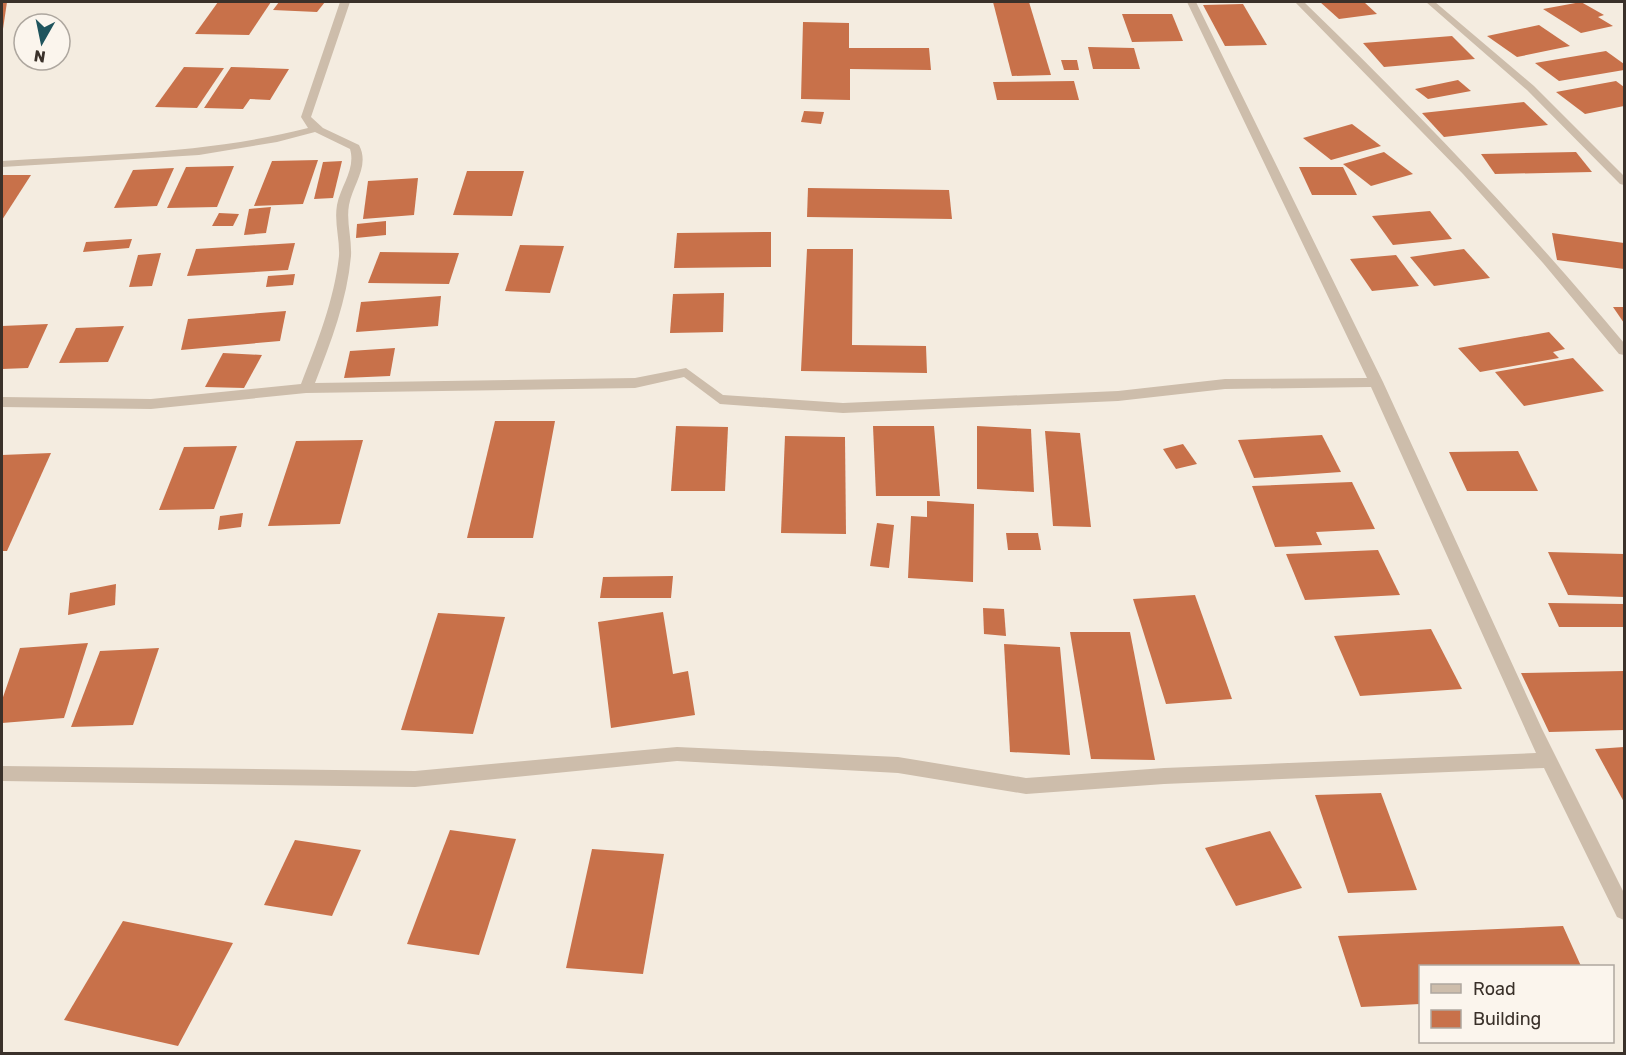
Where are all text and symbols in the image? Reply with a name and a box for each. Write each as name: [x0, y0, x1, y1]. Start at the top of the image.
north arrow: [12, 12, 72, 72]
text: N: [33, 46, 47, 67]
legend: [1419, 965, 1614, 1043]
text: Road: [1473, 978, 1516, 1000]
text: Building: [1473, 1008, 1541, 1030]

